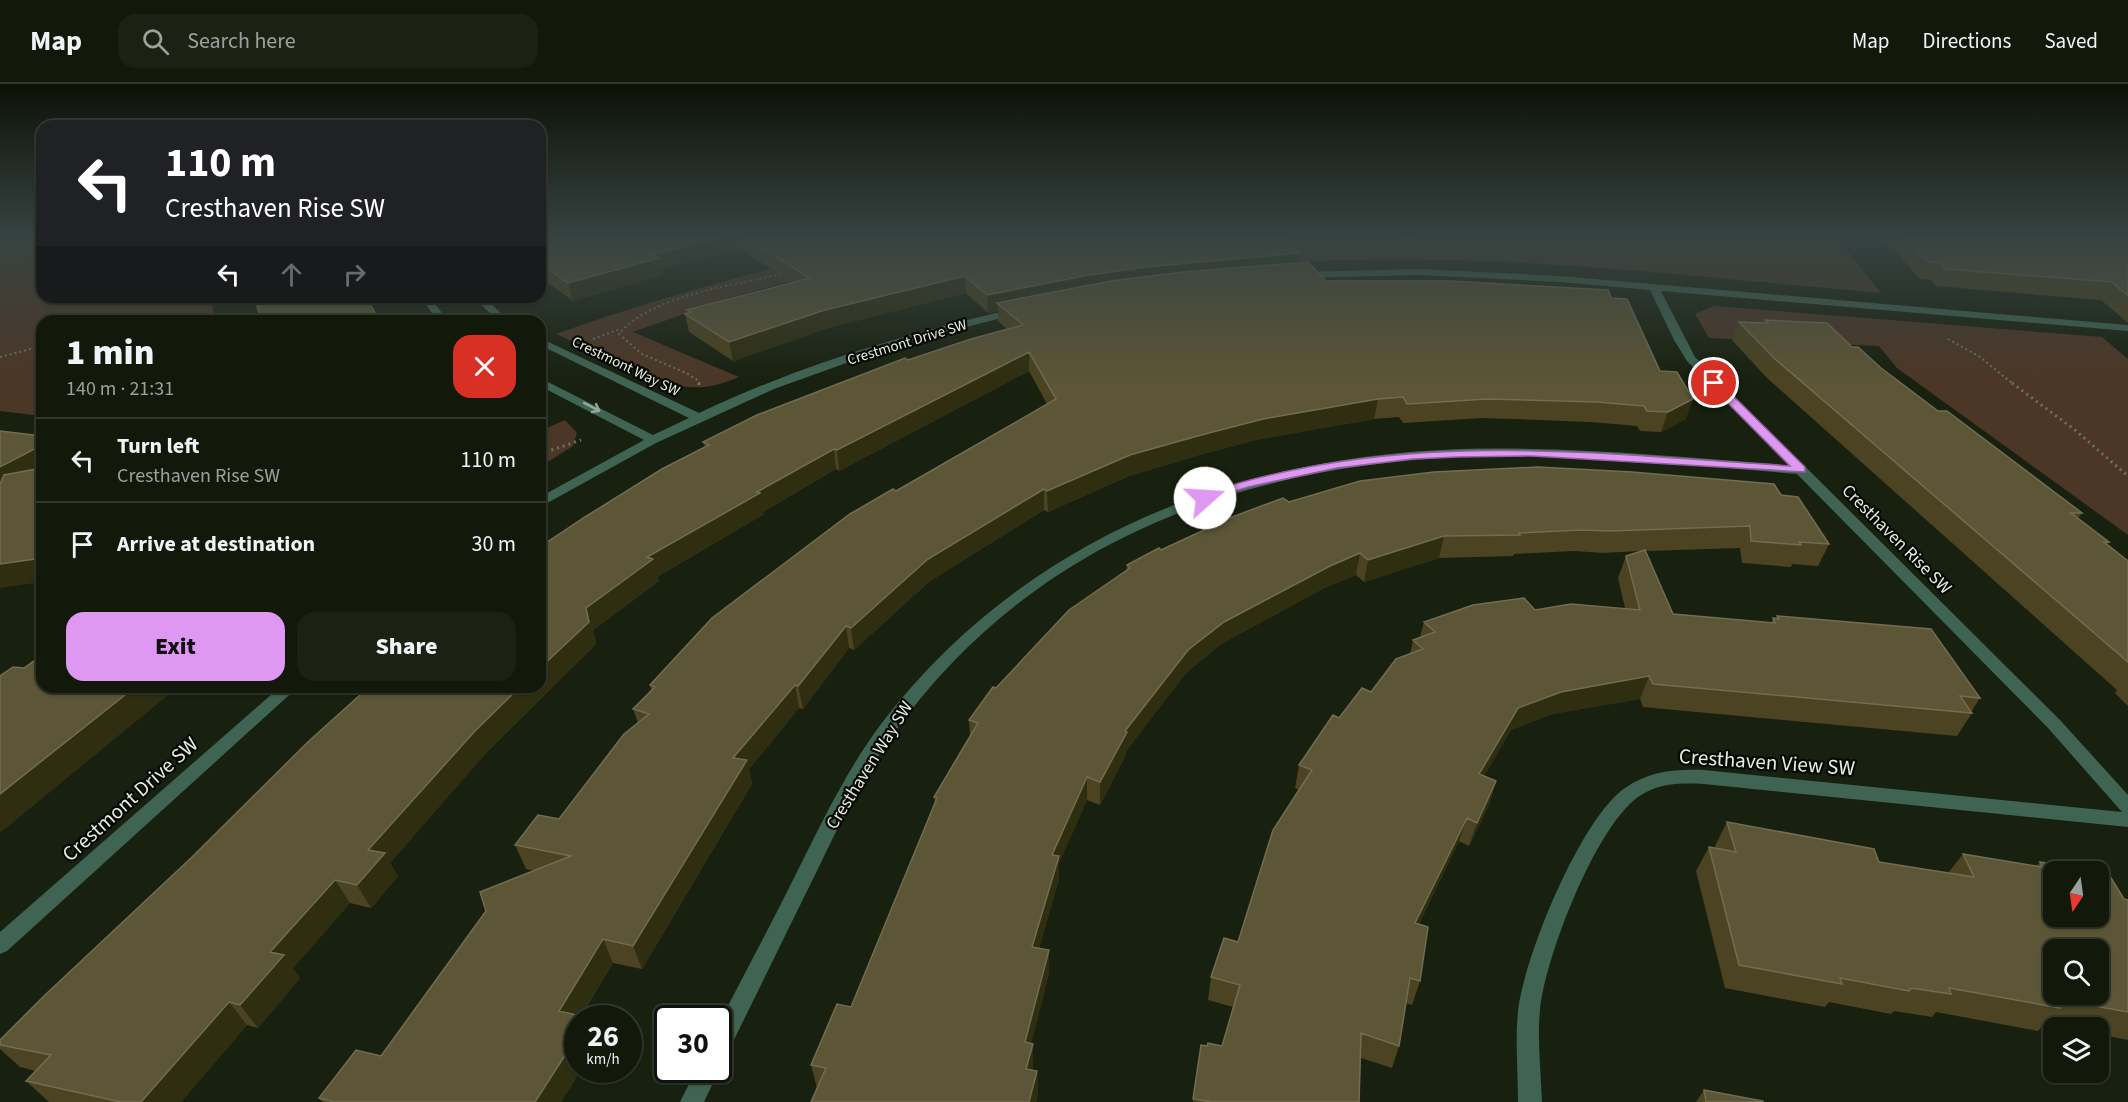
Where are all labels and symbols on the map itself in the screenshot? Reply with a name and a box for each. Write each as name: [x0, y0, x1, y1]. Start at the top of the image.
street label: Crestmont Drive SW: [845, 314, 970, 371]
street label: Crestmont Way SW: [568, 331, 684, 402]
pin: [1688, 357, 1739, 408]
one-way arrow: [583, 402, 601, 414]
position arrow: [1173, 466, 1237, 530]
street label: Cresthaven Rise SW: [1836, 479, 1957, 600]
street label: Cresthaven Way SW: [820, 696, 919, 834]
street label: Crestmont Drive SW: [55, 729, 205, 868]
street label: Cresthaven View SW: [1678, 741, 1856, 783]
north arrow: [2043, 861, 2109, 927]
speed limit sign: 30: [654, 1005, 732, 1083]

